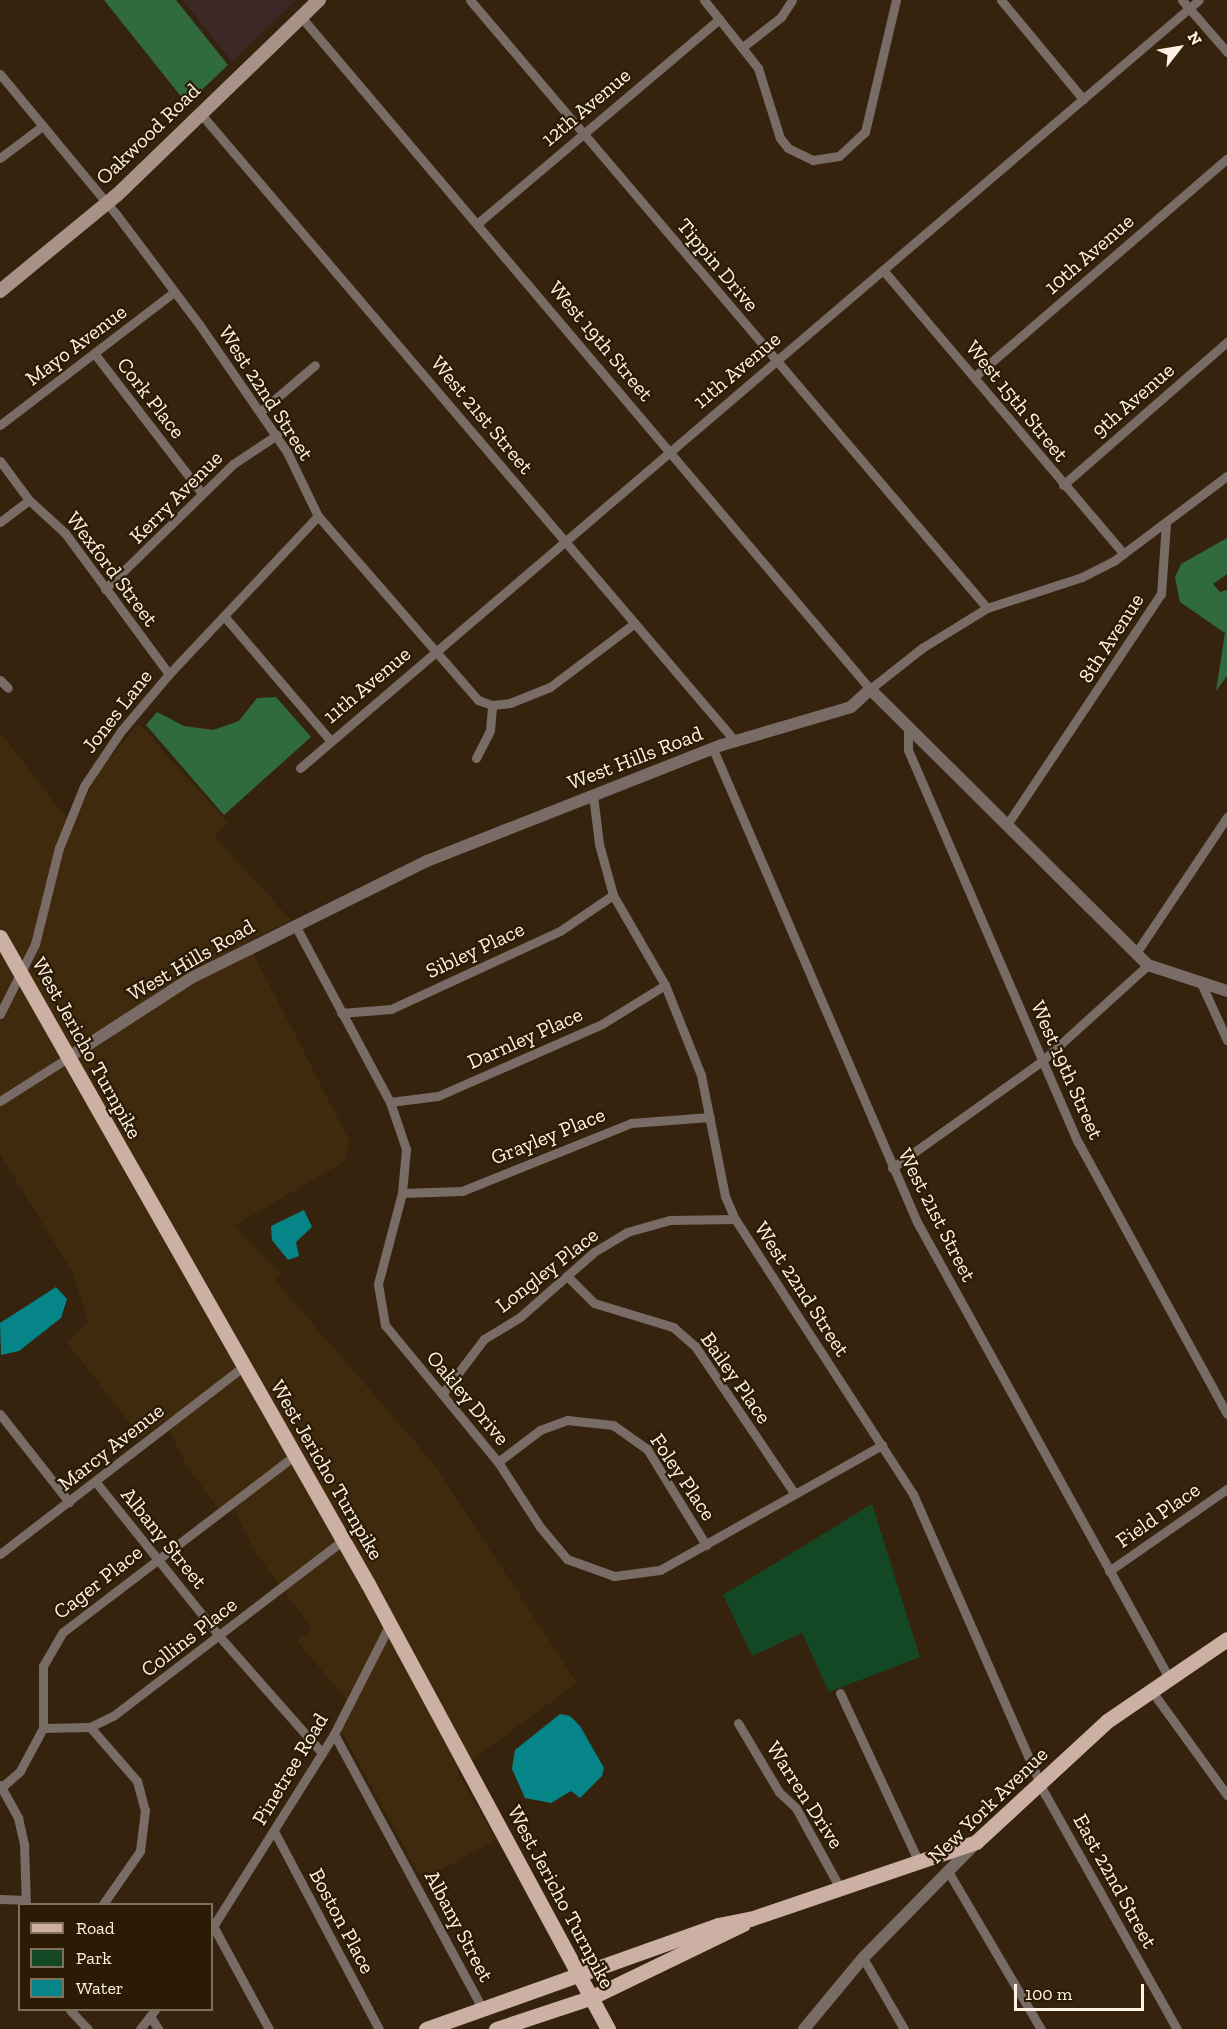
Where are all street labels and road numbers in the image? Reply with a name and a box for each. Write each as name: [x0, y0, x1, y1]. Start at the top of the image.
street label: 12th Avenue: [536, 62, 636, 152]
street label: Oakwood Road: [91, 78, 205, 190]
street label: 10th Avenue: [1039, 208, 1139, 300]
street label: Tippin Drive: [672, 213, 764, 317]
street label: West 19th Street: [543, 276, 659, 406]
street label: Mayo Avenue: [20, 299, 132, 391]
street label: West 22nd Street: [213, 321, 319, 465]
street label: 11th Avenue: [688, 326, 786, 414]
street label: West 15th Street: [960, 335, 1074, 467]
street label: West 21st Street: [425, 351, 539, 479]
street label: Cork Place: [111, 352, 191, 444]
street label: 9th Avenue: [1086, 357, 1180, 443]
street label: Kerry Avenue: [124, 445, 228, 549]
street label: Wexford Street: [61, 507, 163, 631]
street label: 8th Avenue: [1073, 588, 1149, 688]
street label: 11th Avenue: [318, 641, 416, 729]
street label: Jones Lane: [77, 664, 157, 758]
street label: West Hills Road: [564, 721, 706, 795]
street label: West Hills Road: [123, 914, 259, 1006]
street label: Sibley Place: [422, 916, 528, 984]
street label: West Jericho Turnpike: [26, 952, 148, 1144]
street label: West 19th Street: [1025, 997, 1109, 1143]
street label: Darnley Place: [463, 1001, 587, 1075]
street label: Grayley Place: [487, 1102, 609, 1170]
street label: West 21st Street: [893, 1144, 981, 1286]
street label: West 22nd Street: [749, 1217, 855, 1361]
street label: Longley Place: [491, 1222, 603, 1318]
street label: Bailey Place: [695, 1327, 777, 1429]
street label: Oakley Drive: [421, 1345, 515, 1451]
street label: West Jericho Turnpike: [265, 1375, 389, 1565]
street label: Marcy Avenue: [52, 1397, 170, 1497]
street label: Foley Place: [645, 1429, 721, 1525]
street label: Field Place: [1111, 1477, 1205, 1553]
street label: Albany Street: [116, 1482, 212, 1594]
street label: Cager Place: [48, 1539, 148, 1625]
street label: Collins Place: [136, 1592, 242, 1682]
street label: Pinetree Road: [247, 1708, 333, 1830]
street label: Warren Drive: [761, 1737, 849, 1853]
street label: New York Avenue: [922, 1741, 1054, 1869]
street label: West Jericho Turnpike: [502, 1801, 620, 1993]
street label: East 22nd Street: [1068, 1809, 1162, 1953]
street label: Boston Place: [304, 1864, 380, 1978]
street label: Albany Street: [419, 1866, 499, 1986]

